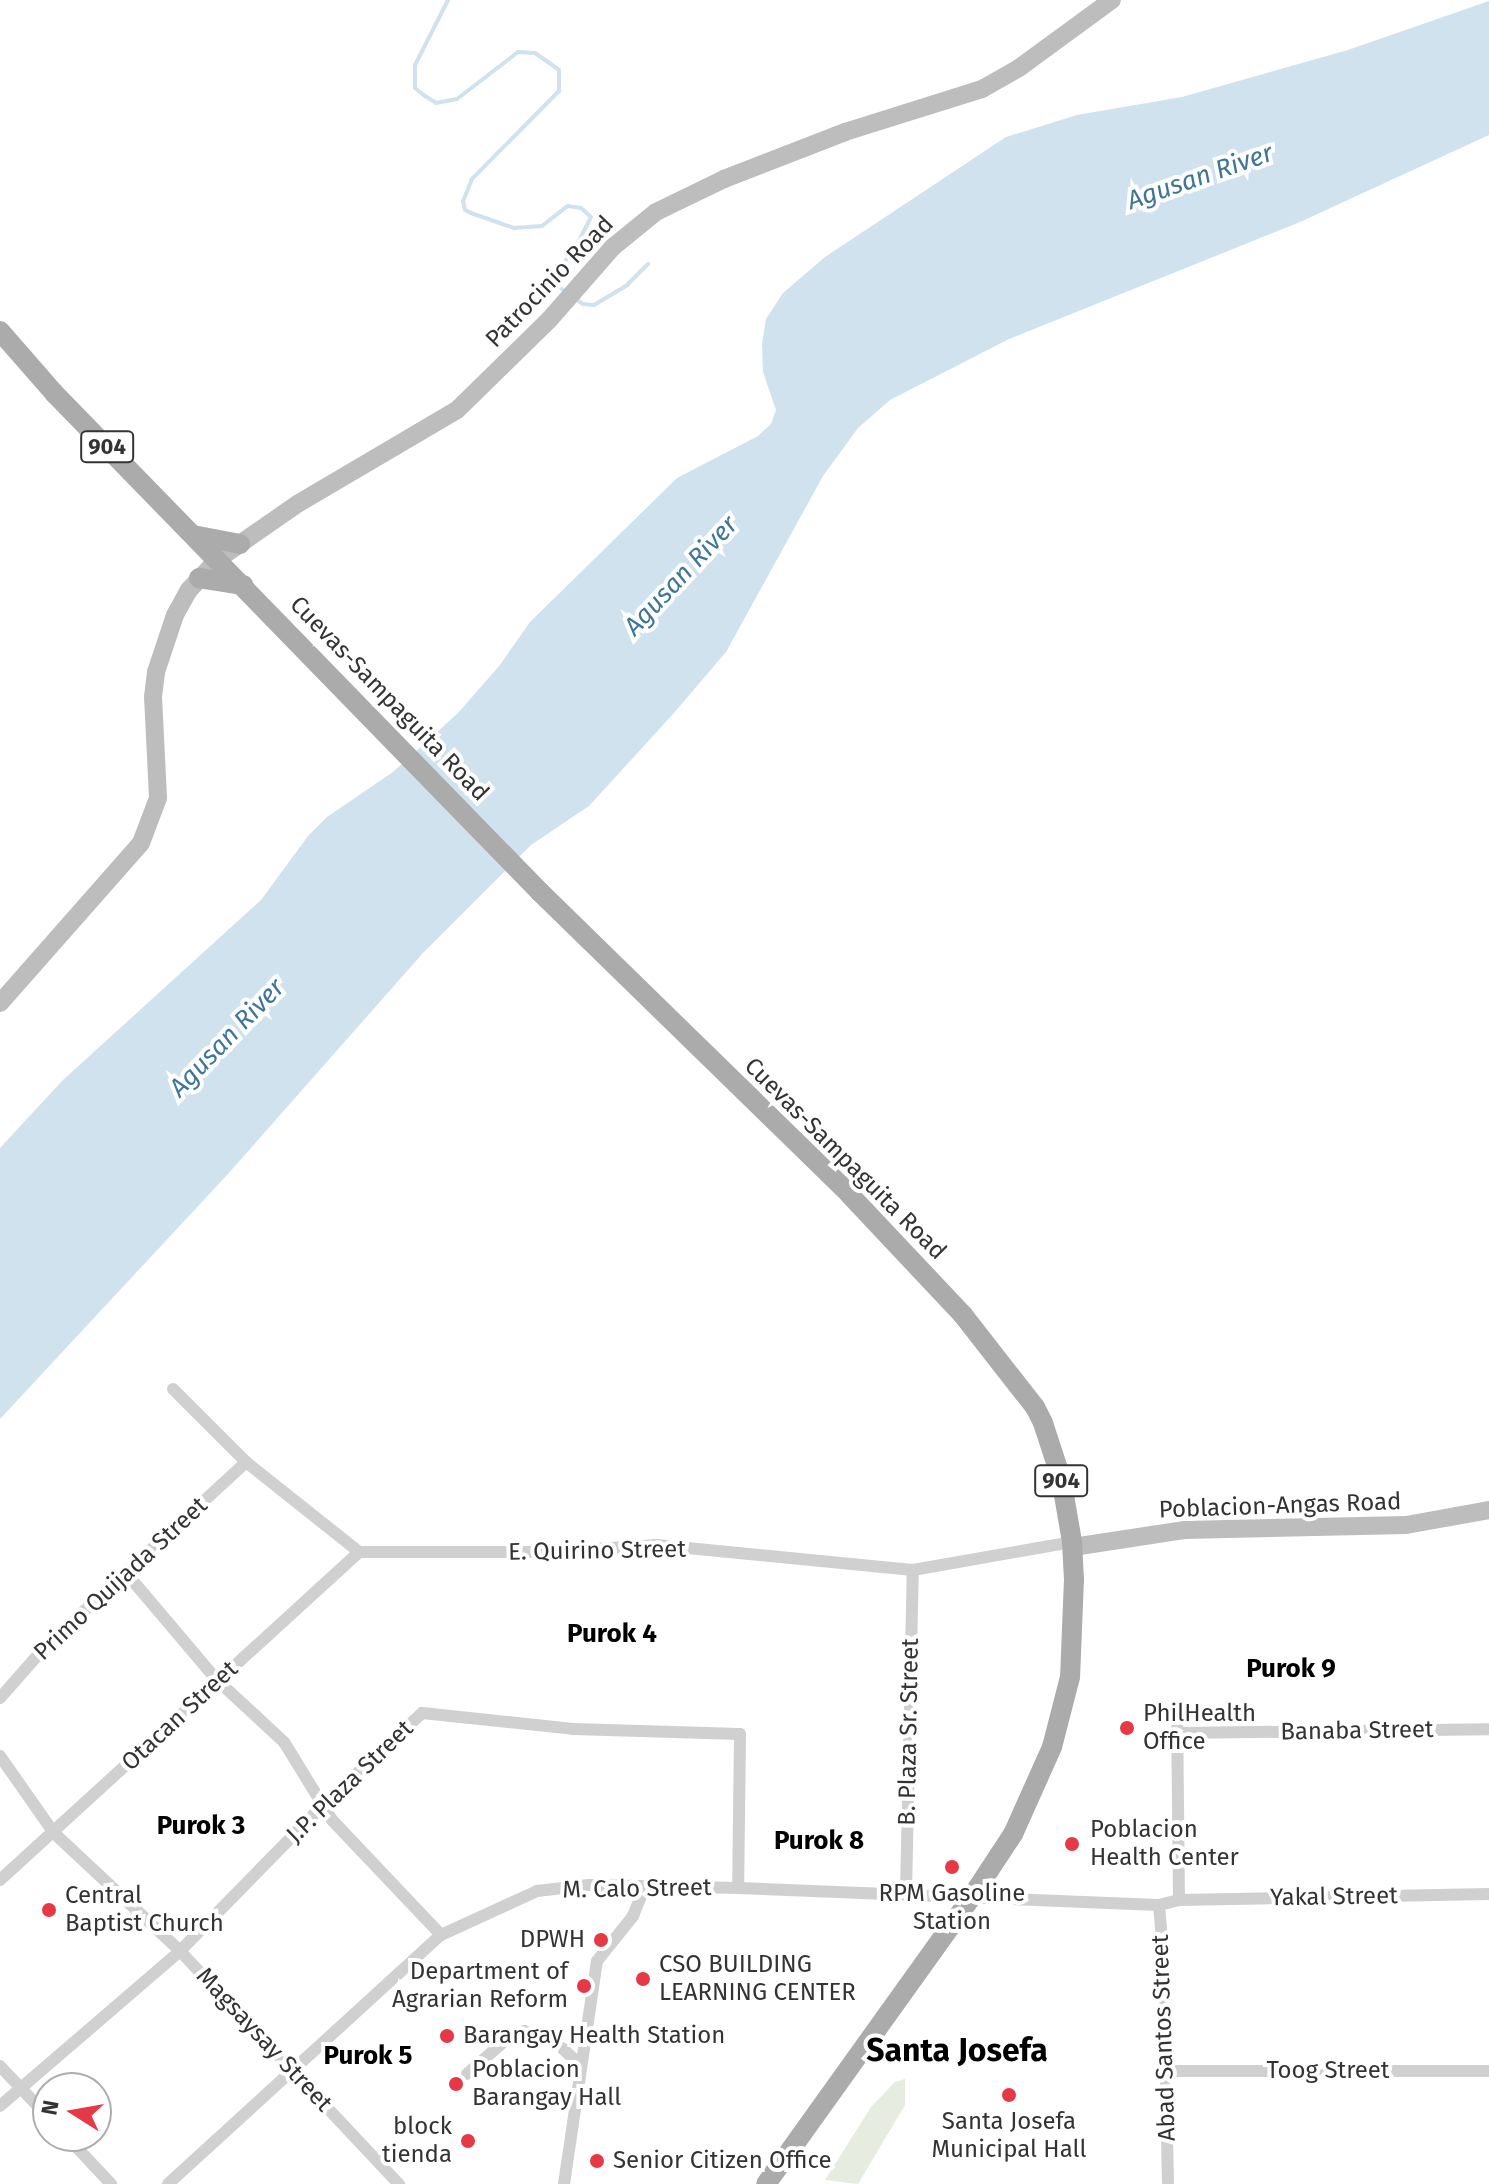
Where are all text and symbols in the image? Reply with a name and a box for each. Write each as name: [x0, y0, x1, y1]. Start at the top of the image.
water label: Agusan River: [1123, 137, 1277, 217]
street label: Patrocinio Road: [480, 210, 620, 354]
road number: 904: [79, 429, 135, 465]
water label: Agusan River: [618, 510, 744, 642]
street label: Cuevas-Sampaguita Road: [284, 591, 494, 807]
water label: Agusan River: [163, 972, 291, 1104]
street label: Cuevas-Sampaguita Road: [738, 1052, 952, 1266]
road number: 904: [1033, 1463, 1089, 1499]
street label: Poblacion-Angas Road: [1158, 1487, 1402, 1525]
street label: Primo Quijada Street: [28, 1491, 214, 1667]
street label: E. Quirino Street: [508, 1535, 686, 1567]
district label: Purok 4: [567, 1618, 657, 1650]
street label: B. Plaza Sr. Street: [893, 1638, 925, 1826]
district label: Purok 9: [1246, 1653, 1336, 1685]
street label: Otacan Street: [116, 1655, 244, 1777]
place label: PhilHealth Office: [1143, 1700, 1256, 1756]
street label: J.P. Plaza Street: [281, 1714, 419, 1850]
street label: Banaba Street: [1280, 1715, 1434, 1747]
marker: PhilHealth Office: [1118, 1719, 1136, 1737]
district label: Purok 3: [157, 1810, 245, 1842]
place label: Poblacion Health Center: [1090, 1816, 1239, 1872]
district label: Purok 8: [774, 1825, 864, 1857]
marker: Poblacion Health Center: [1061, 1833, 1083, 1855]
marker: RPM Gasoline Station: [943, 1858, 961, 1876]
street label: M. Calo Street: [562, 1873, 712, 1905]
place label: RPM Gasoline Station: [879, 1880, 1025, 1936]
street label: Yakal Street: [1270, 1881, 1398, 1913]
place label: Central Baptist Church: [65, 1882, 224, 1938]
marker: Central Baptist Church: [40, 1901, 58, 1919]
place label: DPWH: [520, 1926, 585, 1954]
marker: DPWH: [592, 1931, 610, 1949]
street label: Abad Santos Street: [1146, 1934, 1182, 2142]
place label: CSO BUILDING LEARNING CENTER: [659, 1951, 856, 2007]
place label: Department of Agrarian Reform: [392, 1958, 568, 2014]
street label: Magsaysay Street: [190, 1962, 338, 2118]
marker: CSO BUILDING LEARNING CENTER: [634, 1970, 652, 1988]
marker: Department of Agrarian Reform: [575, 1977, 593, 1995]
place label: Barangay Health Station: [463, 2022, 725, 2050]
marker: Barangay Health Station: [438, 2027, 456, 2045]
district label: Santa Josefa: [866, 2031, 1048, 2069]
district label: Purok 5: [323, 2040, 413, 2072]
place label: Poblacion Barangay Hall: [472, 2056, 621, 2112]
street label: Toog Street: [1266, 2057, 1390, 2085]
north arrow: [32, 2072, 112, 2152]
marker: Poblacion Barangay Hall: [447, 2075, 465, 2093]
marker: Santa Josefa Municipal Hall: [1000, 2086, 1018, 2104]
text: N: [35, 2098, 65, 2117]
place label: Santa Josefa Municipal Hall: [931, 2108, 1087, 2164]
place label: block tienda: [382, 2113, 452, 2169]
marker: block tienda: [459, 2132, 477, 2150]
place label: Senior Citizen Office: [613, 2147, 832, 2175]
marker: Senior Citizen Office: [588, 2152, 606, 2170]

